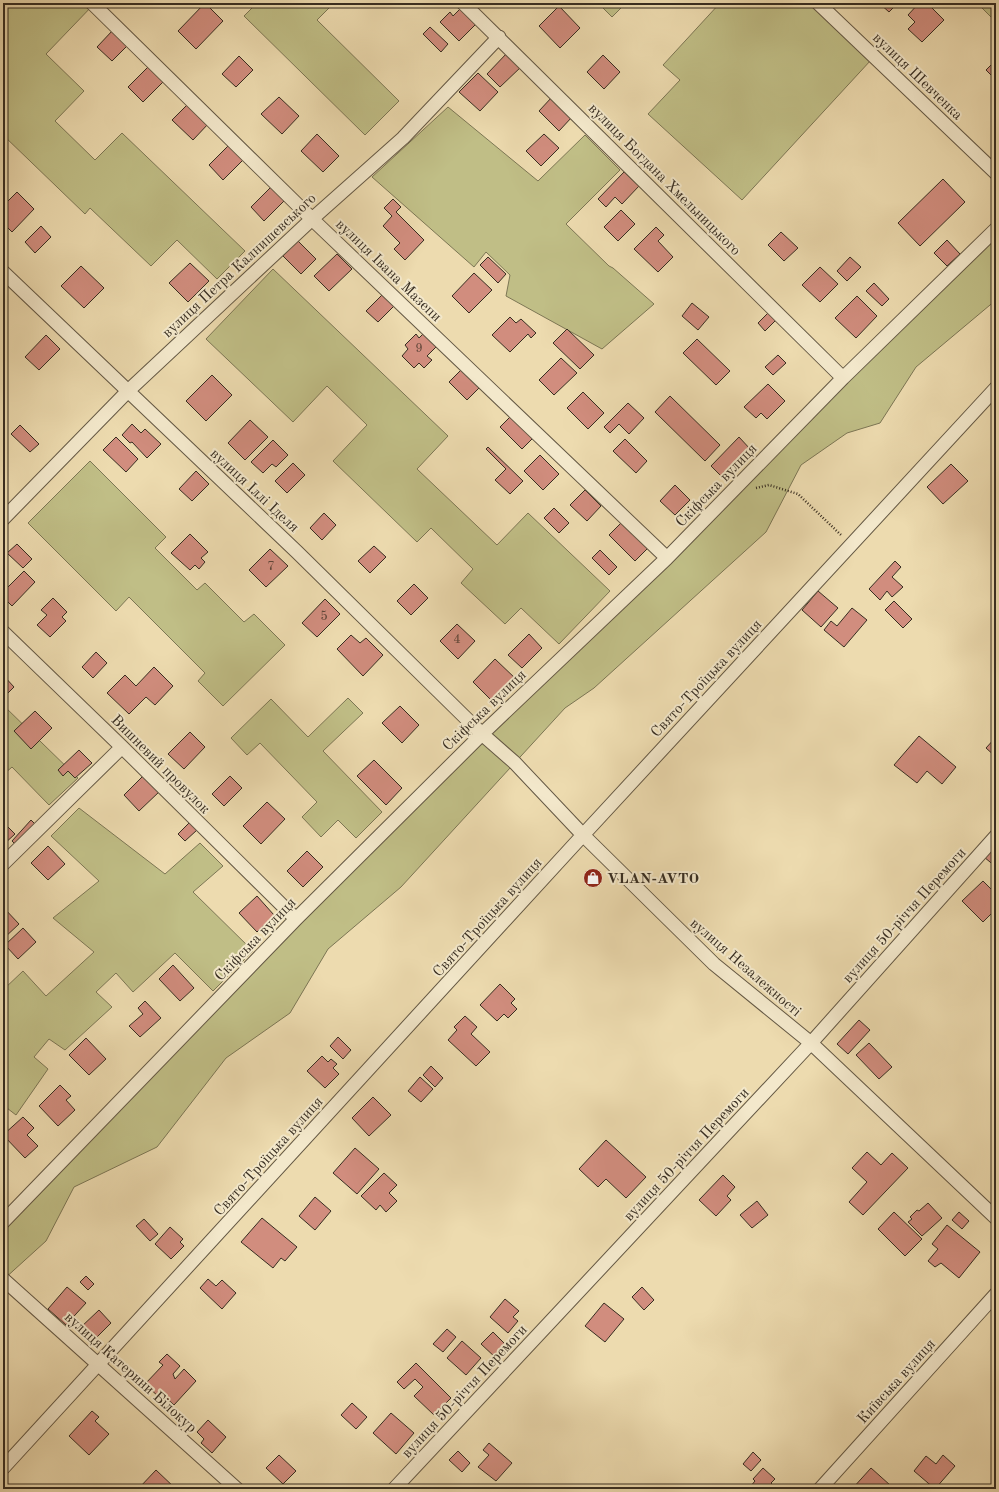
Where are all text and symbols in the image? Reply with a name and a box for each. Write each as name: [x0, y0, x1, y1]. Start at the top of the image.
street label: вулиця Шевченка: [869, 31, 965, 124]
street label: вулиця Богдана Хмельницького: [585, 101, 743, 259]
street label: вулиця Петра Калнишевського: [160, 191, 320, 341]
street label: вулиця Івана Мазепи: [332, 217, 444, 325]
house number: 9: [415, 342, 423, 355]
street label: Скіфська вулиця: [674, 441, 761, 531]
street label: вулиця Іллі Іделя: [207, 446, 301, 536]
house number: 7: [267, 560, 275, 573]
house number: 5: [320, 610, 328, 623]
street label: Свято-Троїцька вулиця: [649, 617, 766, 741]
house number: 4: [453, 633, 461, 646]
street label: Скіфська вулиця: [440, 668, 530, 754]
street label: Вишневий провулок: [108, 713, 213, 818]
street label: вулиця 50-річчя Перемоги: [841, 846, 970, 986]
street label: Свято-Троїцька вулиця: [431, 855, 546, 981]
shop icon: VLAN-AVTO: [582, 867, 604, 889]
place label: VLAN-AVTO: [607, 872, 699, 887]
street label: Скіфська вулиця: [213, 895, 300, 985]
street label: вулиця Незалежності: [687, 916, 803, 1020]
street label: вулиця 50-річчя Перемоги: [622, 1086, 753, 1225]
street label: Свято-Троїцька вулиця: [212, 1094, 327, 1220]
street label: вулиця Катерини Білокур: [61, 1310, 199, 1436]
street label: вулиця 50-річчя Перемоги: [400, 1323, 531, 1462]
street label: Київська вулиця: [855, 1337, 939, 1427]

